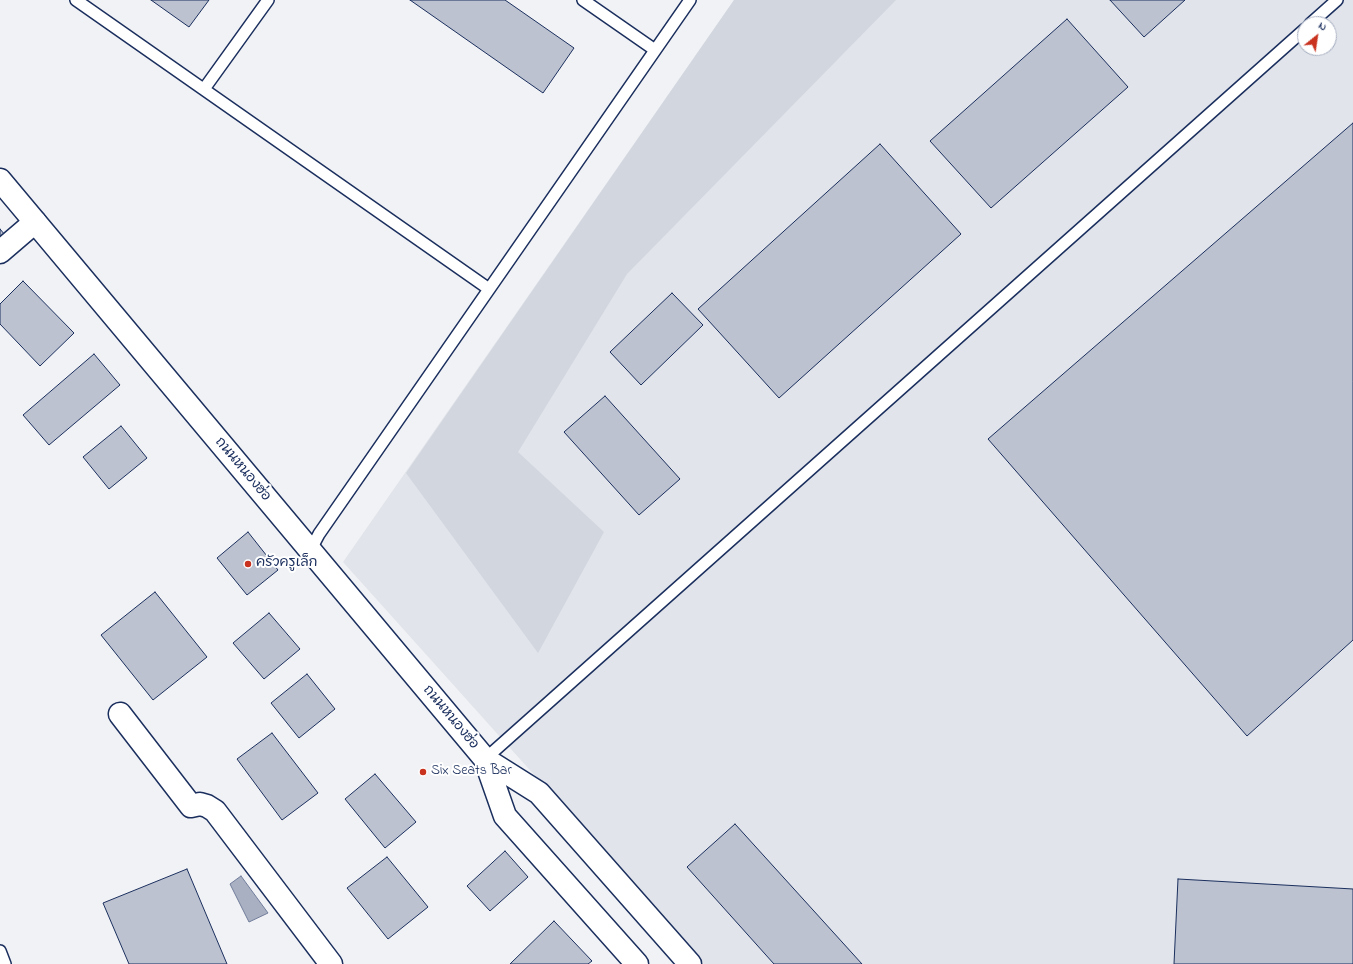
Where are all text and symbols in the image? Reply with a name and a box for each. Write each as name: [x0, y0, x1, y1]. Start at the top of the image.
north arrow: [1297, 16, 1337, 56]
text: N: [1315, 18, 1330, 35]
street label: ถนนหนองฮ่อ: [210, 435, 274, 505]
place label: ครัวครูเล็ก: [256, 556, 318, 572]
marker: ครัวครูเล็ก: [243, 559, 253, 569]
street label: ถนนหนองฮ่อ: [418, 683, 482, 753]
place label: Six Seats Bar: [431, 764, 512, 780]
marker: Six Seats Bar: [418, 767, 428, 777]

